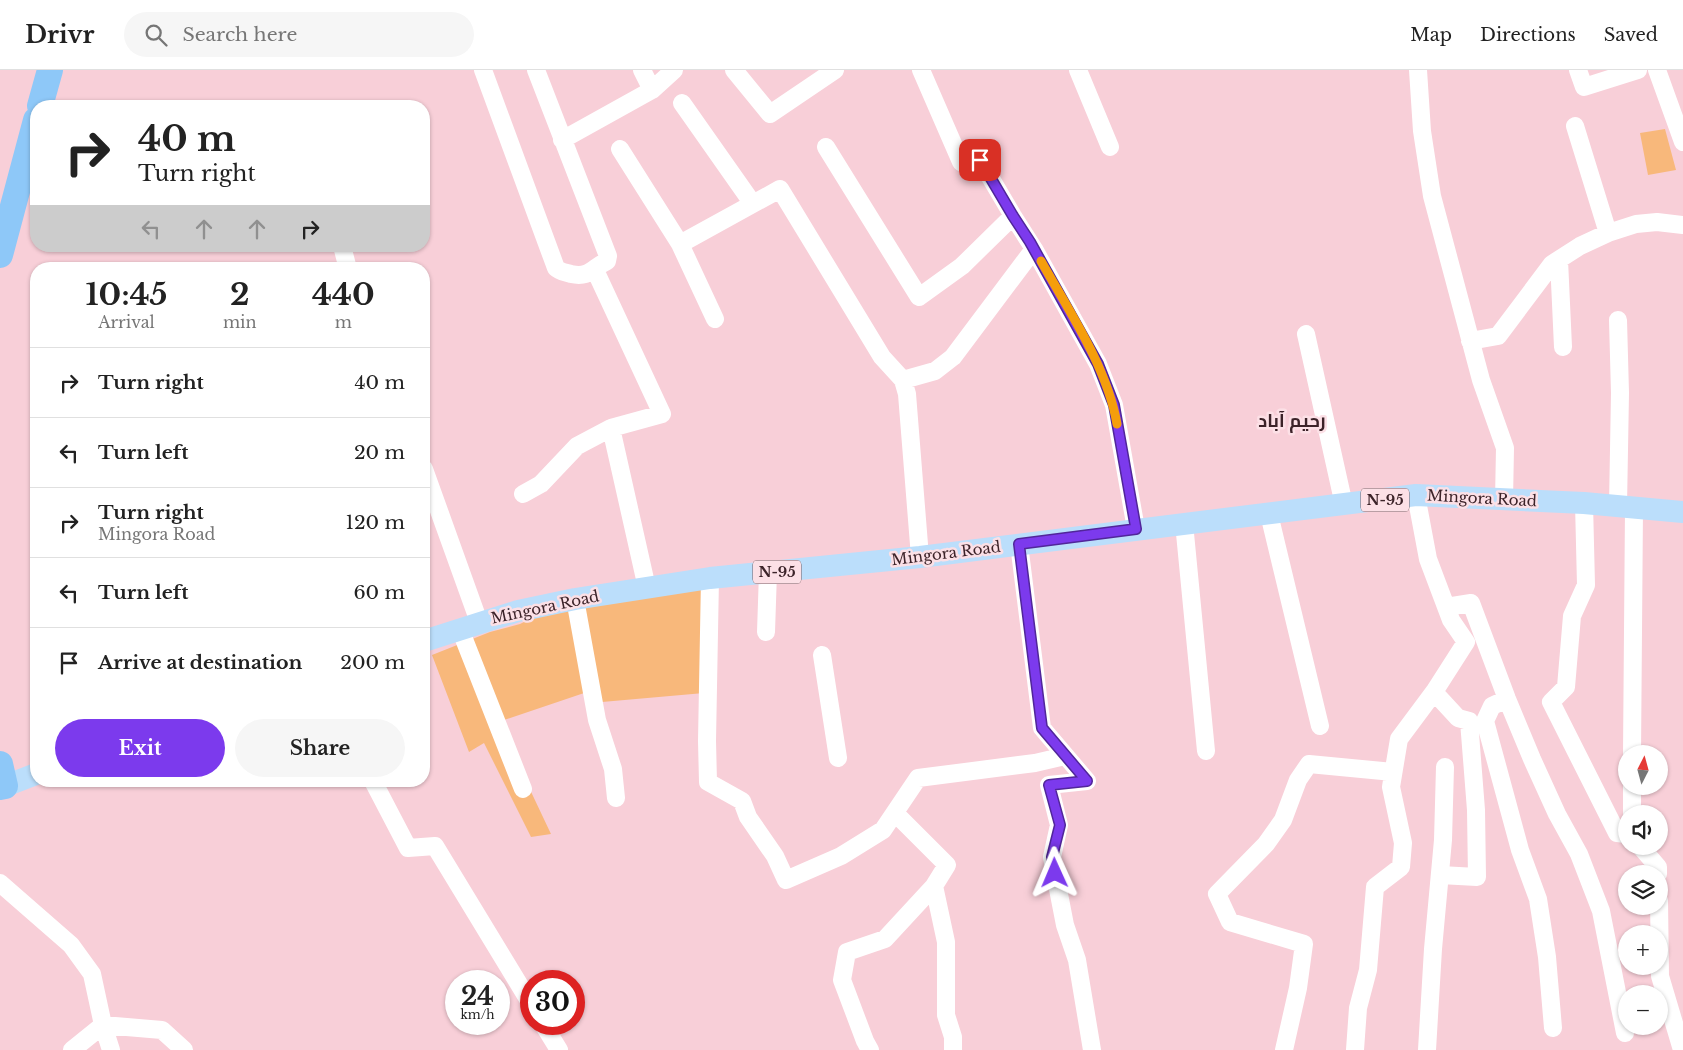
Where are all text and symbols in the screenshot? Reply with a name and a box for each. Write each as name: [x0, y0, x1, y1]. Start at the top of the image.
search box: [124, 12, 474, 57]
text: Drivr: [25, 20, 94, 49]
icon: search: [142, 21, 170, 49]
text: Search here: [182, 23, 297, 46]
text: Map: [1410, 24, 1452, 46]
text: Directions: [1480, 24, 1576, 46]
text: Saved: [1604, 24, 1658, 46]
text: 40 m: [138, 117, 236, 160]
icon: right: [55, 120, 120, 185]
pin: [959, 139, 1001, 181]
icon: arrive: [966, 146, 994, 174]
text: Turn right: [138, 160, 256, 187]
icon: left: [137, 215, 165, 243]
icon: ahead: [190, 215, 218, 243]
icon: ahead: [243, 215, 271, 243]
icon: right: [296, 215, 324, 243]
text: 10:45: [85, 276, 167, 313]
text: 2: [230, 276, 250, 313]
text: 440: [312, 276, 375, 313]
text: Arrival: [98, 312, 155, 332]
text: min: [223, 312, 257, 332]
text: m: [335, 312, 352, 332]
icon: right: [55, 369, 83, 397]
text: Turn right: [98, 371, 204, 394]
text: 40 m: [354, 371, 405, 394]
district label: رحیم آباد: [1258, 410, 1326, 433]
icon: left: [55, 439, 83, 467]
text: Turn left: [98, 441, 189, 464]
text: 20 m: [354, 441, 405, 464]
street label: Mingora Road: [1427, 486, 1537, 510]
road number: N-95: [1361, 488, 1409, 512]
text: Turn right: [98, 501, 204, 524]
icon: right: [55, 509, 83, 537]
text: 120 m: [345, 511, 405, 534]
text: Mingora Road: [98, 524, 215, 544]
street label: Mingora Road: [890, 537, 1002, 569]
road number: N-95: [753, 561, 801, 584]
icon: left: [55, 579, 83, 607]
text: Turn left: [98, 581, 189, 604]
text: 60 m: [353, 581, 405, 604]
street label: Mingora Road: [489, 586, 601, 628]
icon: arrive: [55, 649, 83, 677]
text: Arrive at destination: [98, 651, 302, 674]
text: 200 m: [340, 651, 405, 674]
button: Exit: [55, 719, 225, 777]
button: Share: [235, 719, 405, 777]
north arrow: [1618, 745, 1668, 795]
map controls: [1618, 745, 1668, 1035]
button: sound: [1618, 805, 1668, 855]
position arrow: [1028, 846, 1080, 898]
button: layers: [1618, 865, 1668, 915]
button: +: [1618, 925, 1668, 975]
speed limit sign: 30: [520, 970, 585, 1035]
text: 24: [461, 981, 494, 1012]
button: −: [1618, 985, 1668, 1035]
text: km/h: [460, 1007, 495, 1022]

